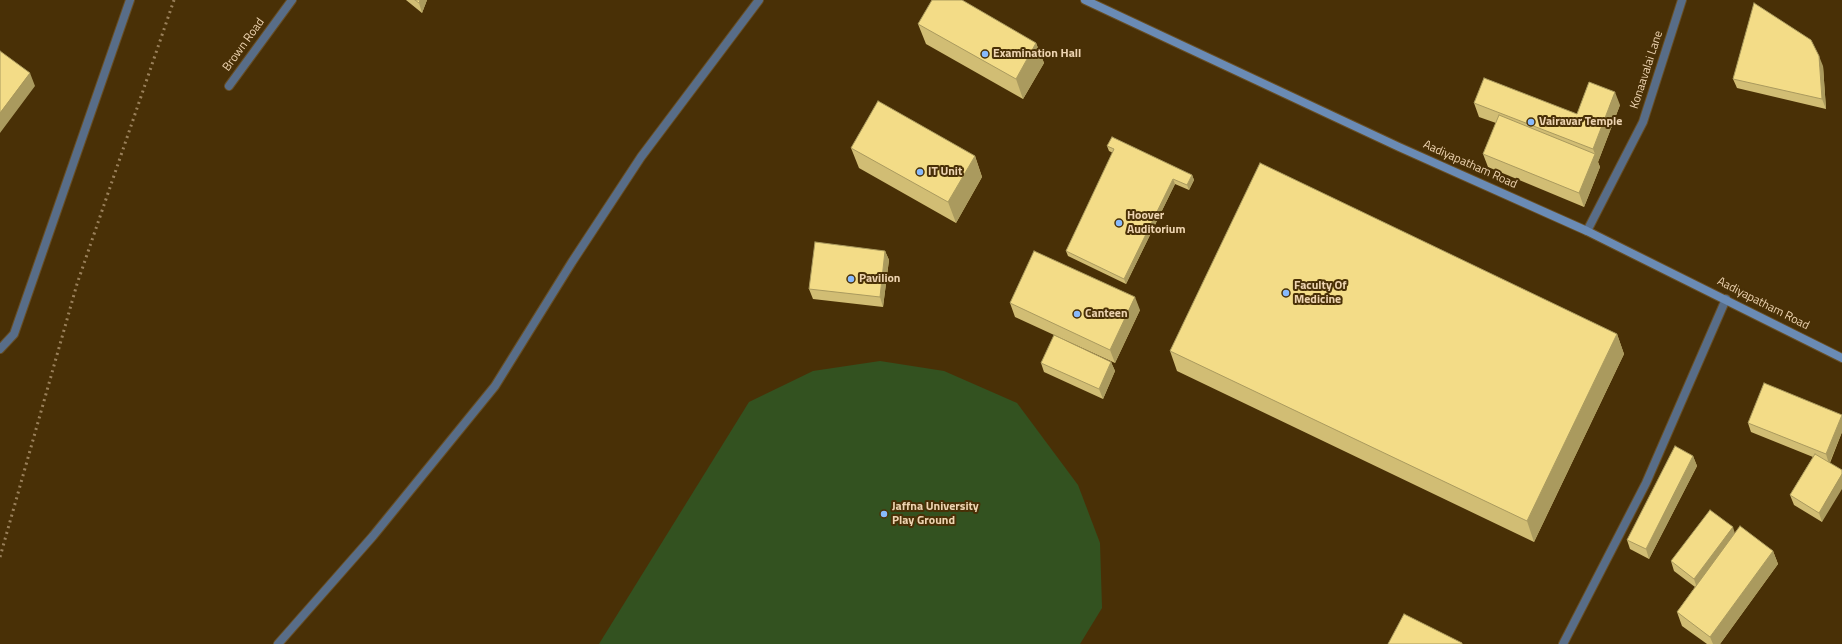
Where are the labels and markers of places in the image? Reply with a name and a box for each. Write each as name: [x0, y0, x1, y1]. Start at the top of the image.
place label: Examination Hall: [993, 47, 1081, 61]
marker: Examination Hall: [980, 49, 990, 59]
place label: Vairavar Temple: [1539, 115, 1622, 129]
marker: Vairavar Temple: [1526, 117, 1536, 127]
place label: IT Unit: [928, 165, 962, 179]
marker: IT Unit: [915, 167, 925, 177]
place label: Hoover Auditorium: [1127, 209, 1186, 237]
marker: Hoover Auditorium: [1114, 218, 1124, 228]
place label: Pavilion: [859, 272, 900, 286]
marker: Pavilion: [846, 274, 856, 284]
place label: Faculty Of Medicine: [1294, 279, 1347, 307]
marker: Faculty Of Medicine: [1281, 288, 1291, 298]
place label: Canteen: [1085, 307, 1128, 321]
marker: Canteen: [1072, 309, 1082, 319]
place label: Jaffna University Play Ground: [892, 500, 979, 528]
marker: Jaffna University Play Ground: [879, 509, 889, 519]

